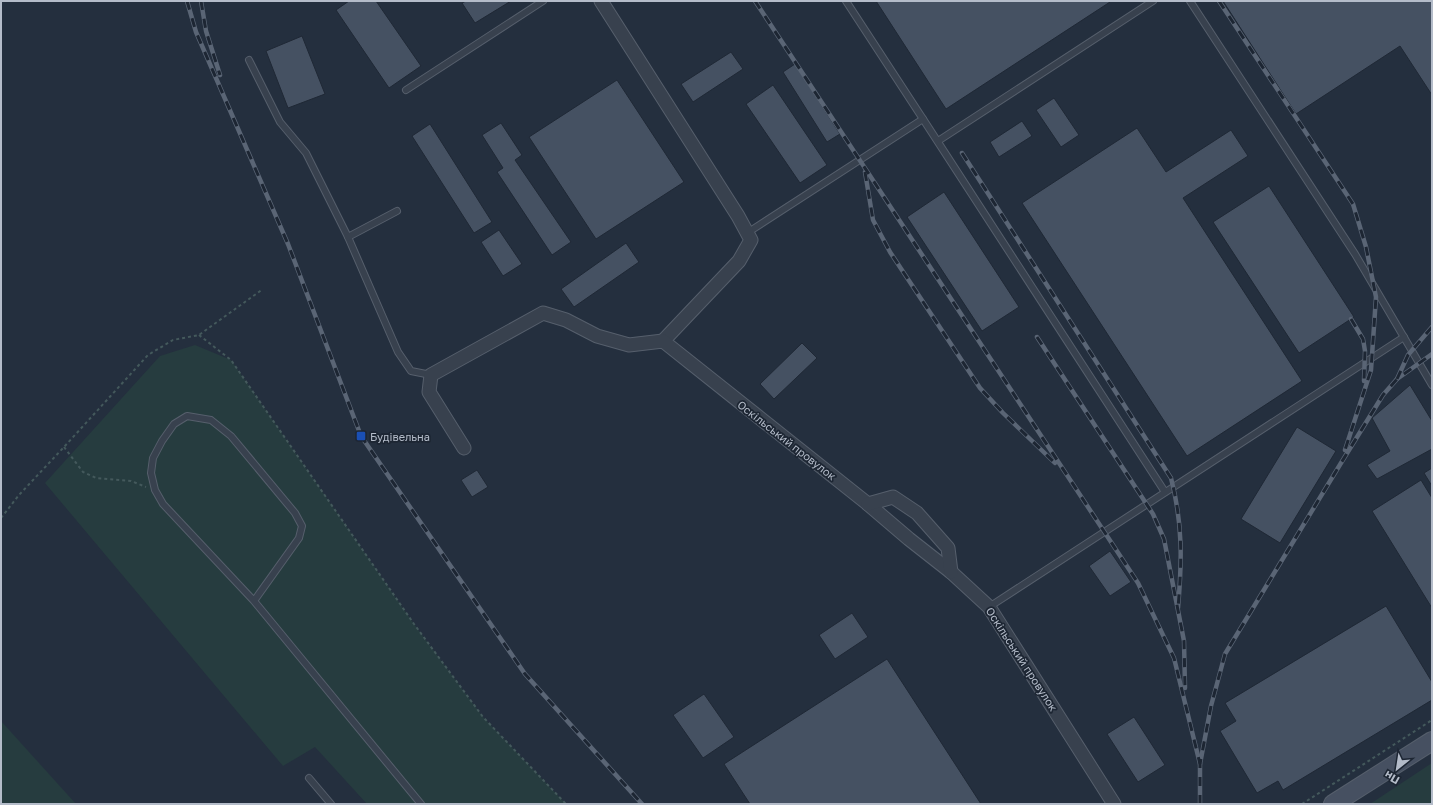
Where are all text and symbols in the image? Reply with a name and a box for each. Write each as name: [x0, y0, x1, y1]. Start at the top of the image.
street label: Оскільський провулок: [735, 398, 839, 483]
marker: Будівельна: [355, 430, 367, 442]
place label: Будівельна: [370, 430, 430, 443]
street label: Оскільський провулок: [984, 605, 1061, 714]
north arrow: [1377, 749, 1417, 789]
text: Пн: [1382, 769, 1401, 787]

